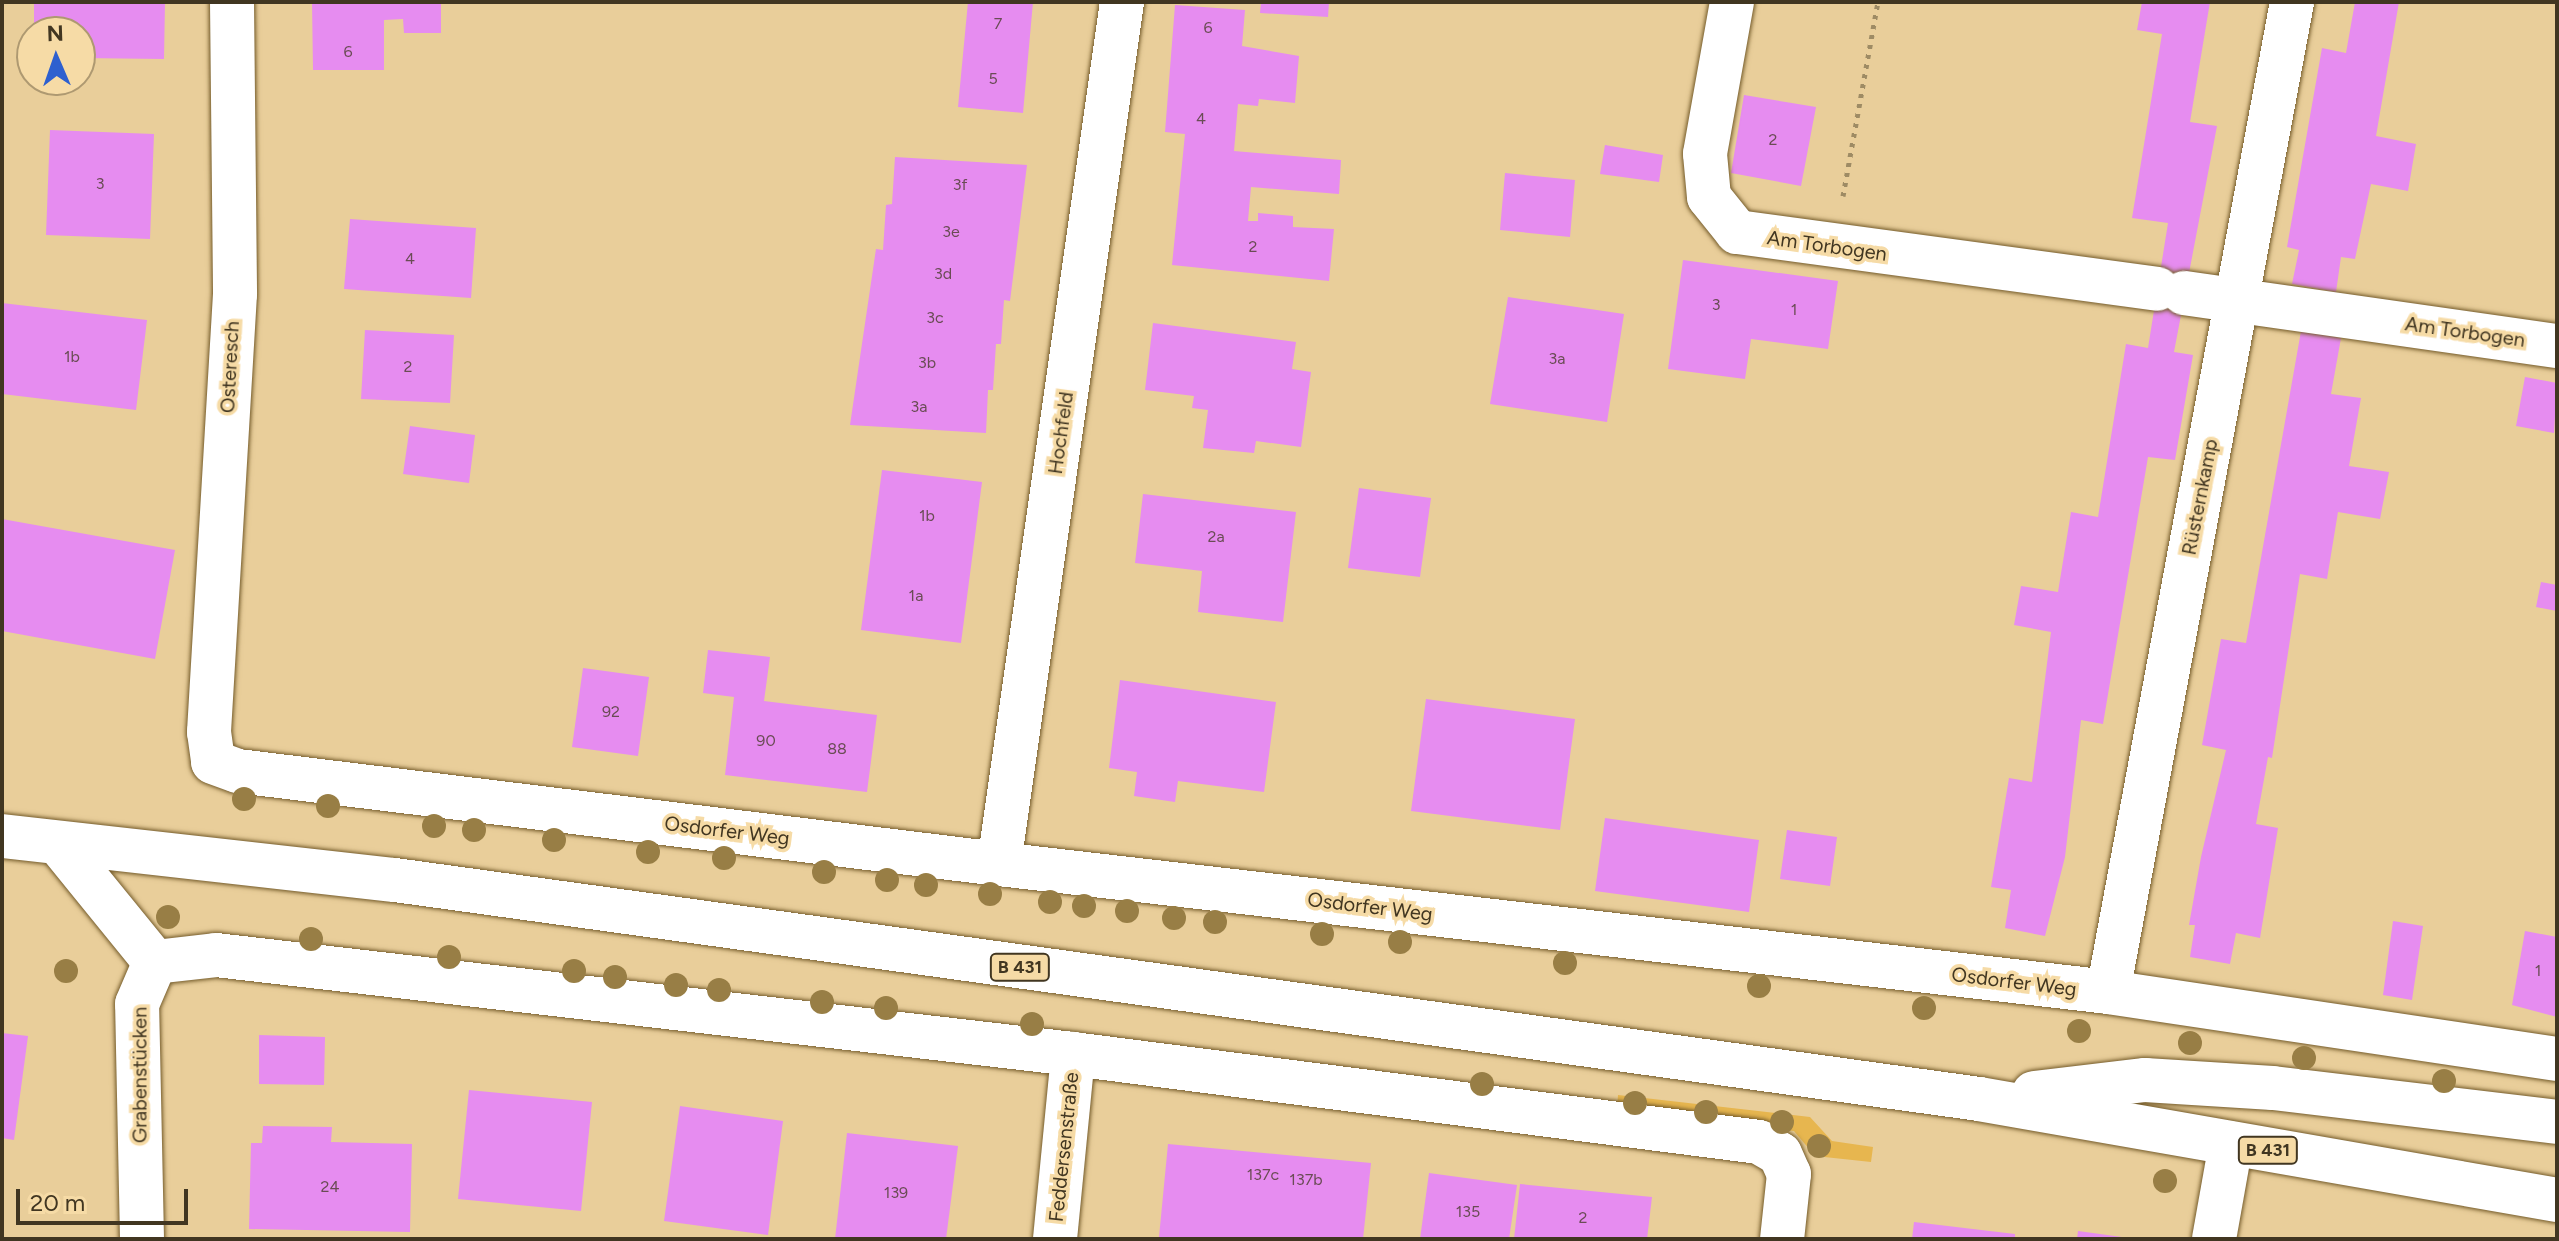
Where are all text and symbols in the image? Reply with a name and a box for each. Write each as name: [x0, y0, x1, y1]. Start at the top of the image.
house number: 7: [994, 14, 1002, 34]
north arrow: [16, 16, 96, 96]
house number: 6: [1203, 18, 1213, 38]
text: N: [46, 20, 64, 47]
house number: 6: [343, 42, 353, 62]
house number: 5: [988, 69, 998, 89]
house number: 4: [1196, 109, 1206, 129]
house number: 2: [1769, 130, 1777, 150]
house number: 3: [96, 174, 104, 194]
house number: 3f: [953, 175, 967, 195]
house number: 3e: [942, 222, 960, 242]
street label: Am Torbogen: [1766, 226, 1888, 266]
house number: 2: [1249, 237, 1257, 257]
house number: 4: [405, 249, 415, 269]
house number: 3d: [934, 264, 952, 284]
house number: 3: [1712, 295, 1720, 315]
house number: 1: [1791, 300, 1797, 320]
house number: 3c: [926, 308, 944, 328]
street label: Am Torbogen: [2404, 312, 2526, 352]
street label: Osteresch: [216, 320, 244, 414]
house number: 1b: [64, 347, 80, 367]
house number: 3a: [1549, 349, 1565, 369]
house number: 3b: [918, 353, 936, 373]
house number: 2: [404, 357, 412, 377]
street label: Hochfeld: [1043, 390, 1079, 476]
house number: 3a: [911, 397, 927, 417]
street label: Rüsternkamp: [2177, 437, 2223, 557]
house number: 1b: [919, 506, 935, 526]
house number: 2a: [1207, 527, 1225, 547]
house number: 1a: [909, 586, 923, 606]
house number: 92: [602, 702, 620, 722]
house number: 90: [756, 731, 776, 751]
house number: 88: [827, 739, 847, 759]
street label: Osdorfer Weg: [663, 811, 791, 851]
street label: Osdorfer Weg: [1306, 887, 1434, 927]
road number: B 431: [988, 953, 1052, 981]
house number: 1: [2535, 961, 2541, 981]
street label: Osdorfer Weg: [1950, 962, 2078, 1002]
street label: Grabenstücken: [128, 1007, 152, 1143]
street label: Feddersenstraße: [1044, 1071, 1084, 1223]
road number: B 431: [2236, 1136, 2300, 1164]
house number: 137c: [1247, 1165, 1279, 1185]
house number: 137b: [1289, 1170, 1323, 1190]
scale bar: [20, 1173, 192, 1223]
house number: 24: [321, 1177, 339, 1197]
house number: 139: [884, 1183, 908, 1203]
text: 20 m: [30, 1188, 85, 1217]
house number: 135: [1456, 1202, 1480, 1222]
house number: 2: [1579, 1208, 1587, 1228]

